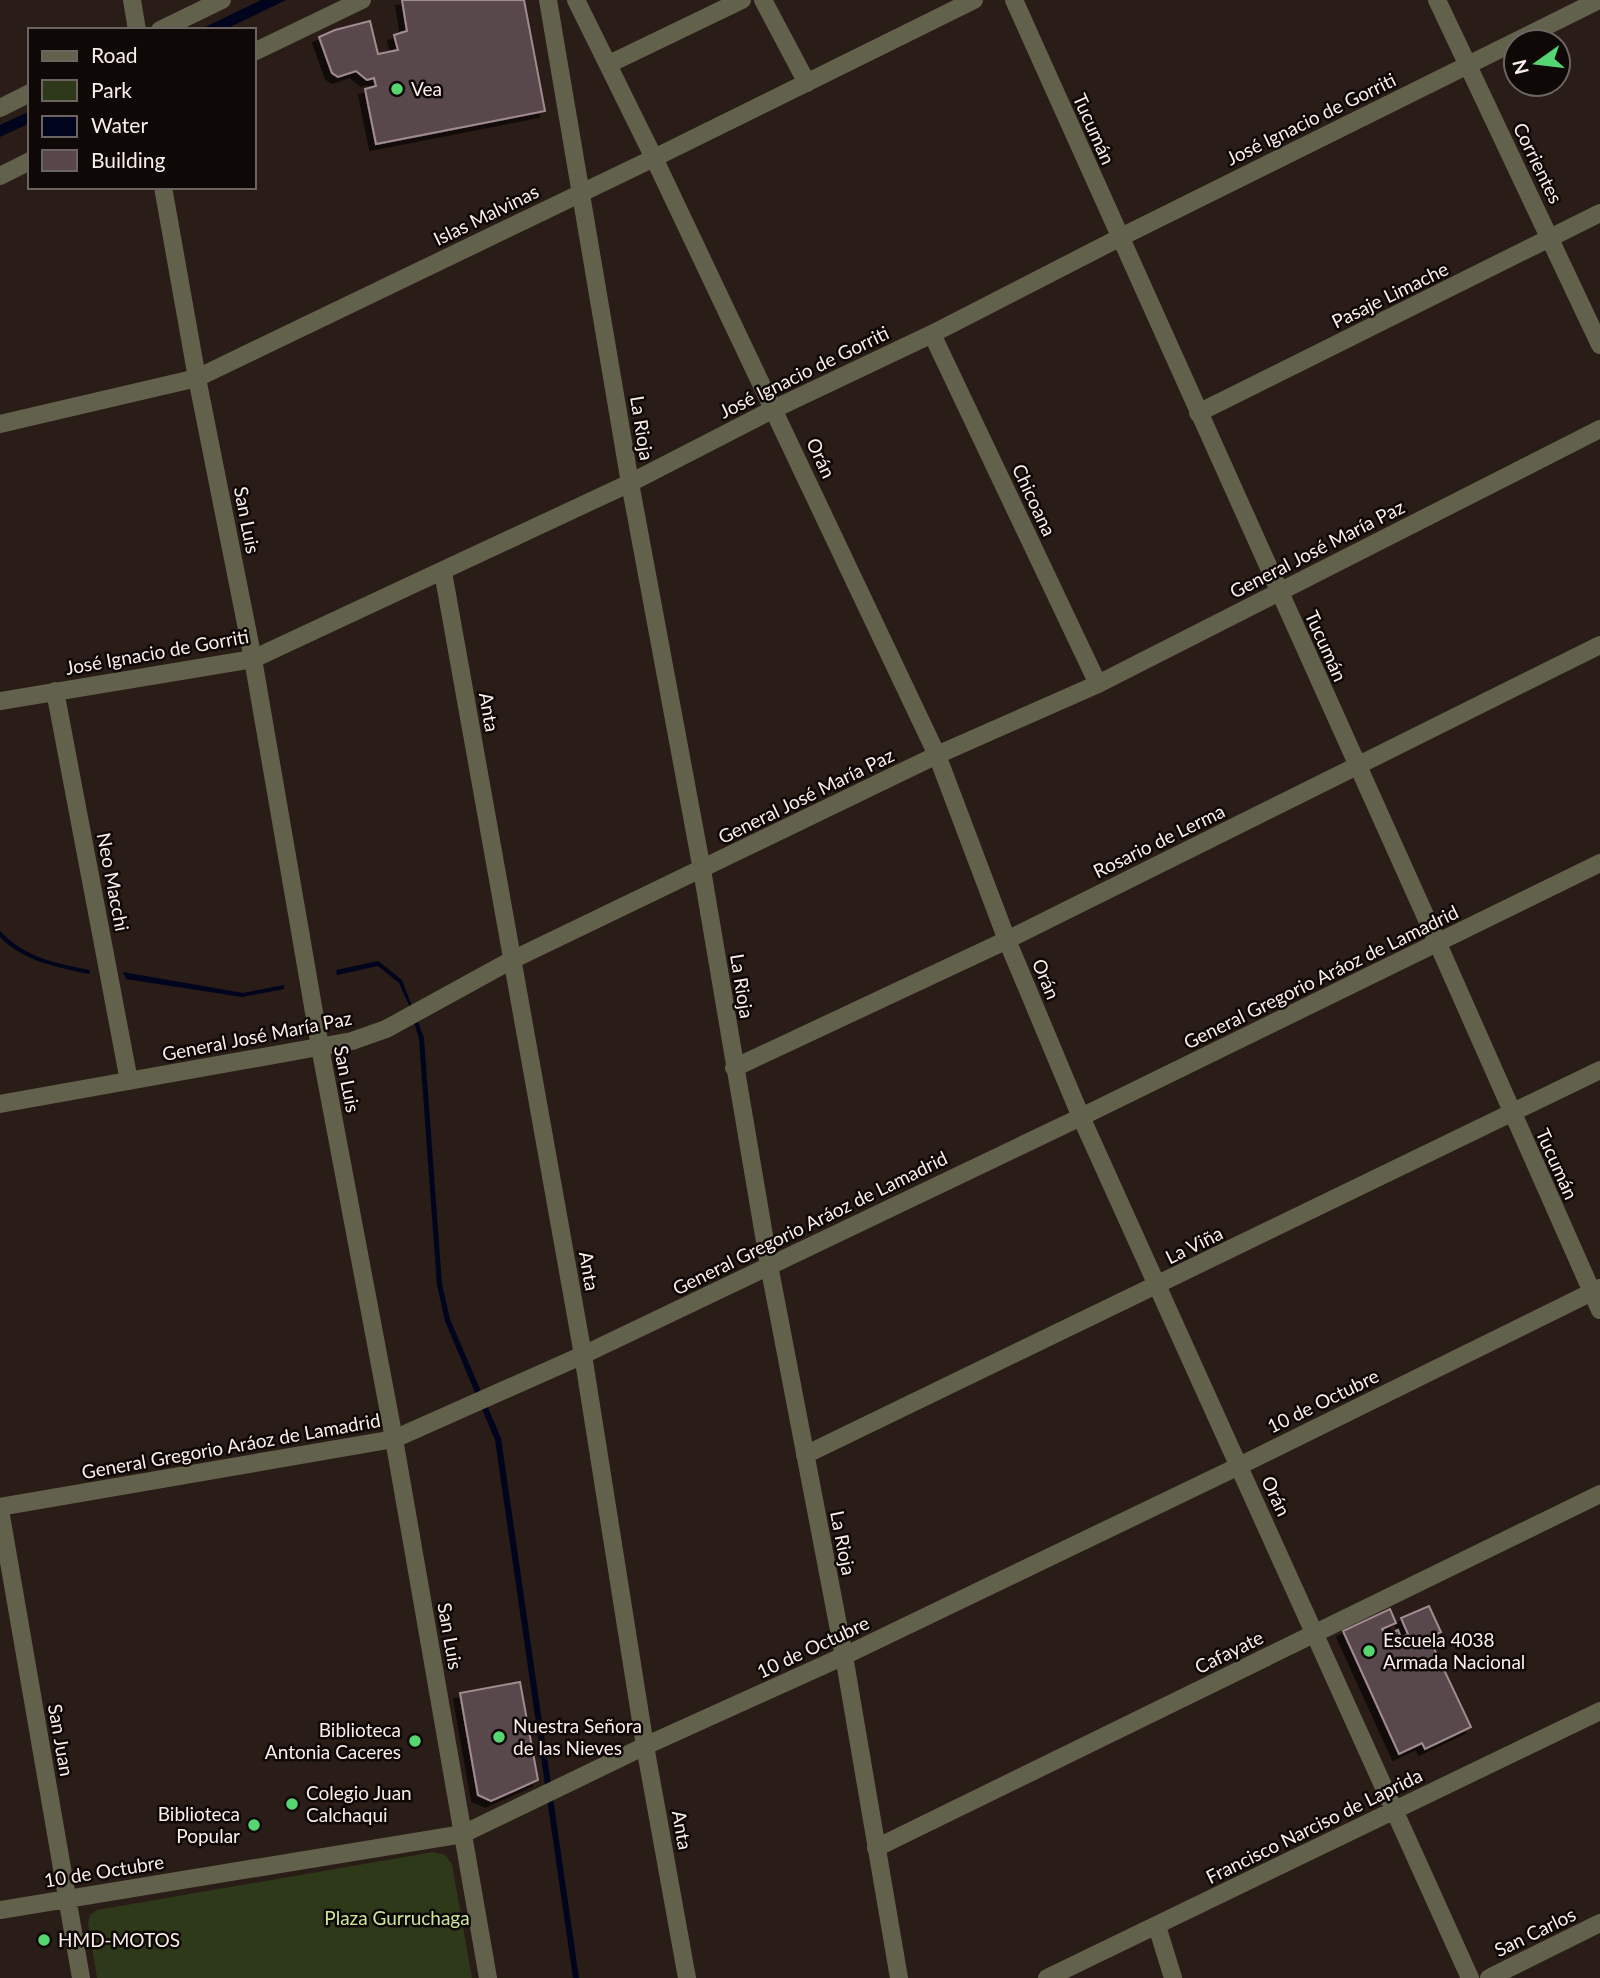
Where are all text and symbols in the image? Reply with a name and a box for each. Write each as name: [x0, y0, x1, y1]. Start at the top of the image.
legend: [28, 28, 256, 189]
north arrow: [1502, 28, 1572, 98]
text: Road: [91, 42, 138, 67]
text: N: [1507, 57, 1533, 77]
street label: José Ignacio de Gorriti: [1222, 67, 1399, 170]
text: Park: [91, 77, 132, 102]
place label: Vea: [411, 77, 442, 100]
marker: Vea: [389, 81, 405, 97]
street label: Tucumán: [1069, 90, 1120, 168]
text: Water: [91, 112, 148, 137]
street label: Corrientes: [1509, 119, 1568, 207]
text: Building: [91, 147, 166, 172]
street label: Islas Malvinas: [429, 179, 542, 250]
street label: Pasaje Limache: [1328, 256, 1452, 333]
street label: José Ignacio de Gorriti: [715, 320, 892, 423]
street label: La Rioja: [626, 394, 659, 462]
street label: Orán: [802, 434, 841, 482]
street label: Chicoana: [1008, 460, 1061, 540]
street label: San Luis: [230, 484, 265, 555]
street label: General José María Paz: [1226, 495, 1408, 603]
street label: Tucumán: [1301, 607, 1352, 685]
street label: José Ignacio de Gorriti: [63, 624, 250, 679]
street label: Anta: [475, 690, 504, 733]
street label: General José María Paz: [714, 743, 897, 848]
street label: Rosario de Lerma: [1089, 799, 1228, 882]
street label: Neo Macchi: [93, 831, 134, 933]
street label: General Gregorio Aráoz de Lamadrid: [1180, 900, 1462, 1053]
street label: La Rioja: [726, 952, 759, 1020]
street label: Orán: [1028, 955, 1065, 1003]
street label: General José María Paz: [160, 1006, 354, 1065]
street label: San Luis: [330, 1043, 365, 1114]
street label: Tucumán: [1532, 1125, 1583, 1203]
street label: General Gregorio Aráoz de Lamadrid: [669, 1146, 951, 1299]
street label: La Viña: [1161, 1221, 1226, 1268]
street label: Anta: [575, 1249, 604, 1292]
street label: 10 de Octubre: [1263, 1364, 1382, 1437]
street label: General Gregorio Aráoz de Lamadrid: [80, 1408, 382, 1483]
street label: Orán: [1257, 1472, 1296, 1520]
street label: La Rioja: [826, 1509, 861, 1577]
street label: San Luis: [433, 1601, 468, 1671]
street label: 10 de Octubre: [753, 1611, 873, 1683]
street label: Cafayate: [1191, 1625, 1267, 1678]
place label: Escuela 4038 Armada Nacional: [1383, 1628, 1525, 1673]
marker: Escuela 4038 Armada Nacional: [1361, 1643, 1377, 1659]
street label: San Juan: [44, 1702, 79, 1778]
place label: Nuestra Señora de las Nieves: [513, 1714, 642, 1759]
place label: Biblioteca Antonia Caceres: [265, 1718, 401, 1763]
marker: Nuestra Señora de las Nieves: [491, 1729, 507, 1745]
marker: Biblioteca Antonia Caceres: [407, 1733, 423, 1749]
street label: Francisco Narciso de Laprida: [1202, 1763, 1426, 1888]
place label: Colegio Juan Calchaqui: [306, 1781, 412, 1826]
marker: Colegio Juan Calchaqui: [284, 1796, 300, 1812]
place label: Biblioteca Popular: [158, 1802, 240, 1847]
street label: Anta: [668, 1808, 697, 1851]
marker: Biblioteca Popular: [246, 1817, 262, 1833]
street label: 10 de Octubre: [42, 1850, 166, 1891]
street label: San Carlos: [1490, 1902, 1579, 1961]
park label: Plaza Gurruchaga: [324, 1906, 470, 1929]
place label: HMD-MOTOS: [58, 1928, 180, 1951]
marker: HMD-MOTOS: [36, 1932, 52, 1948]

